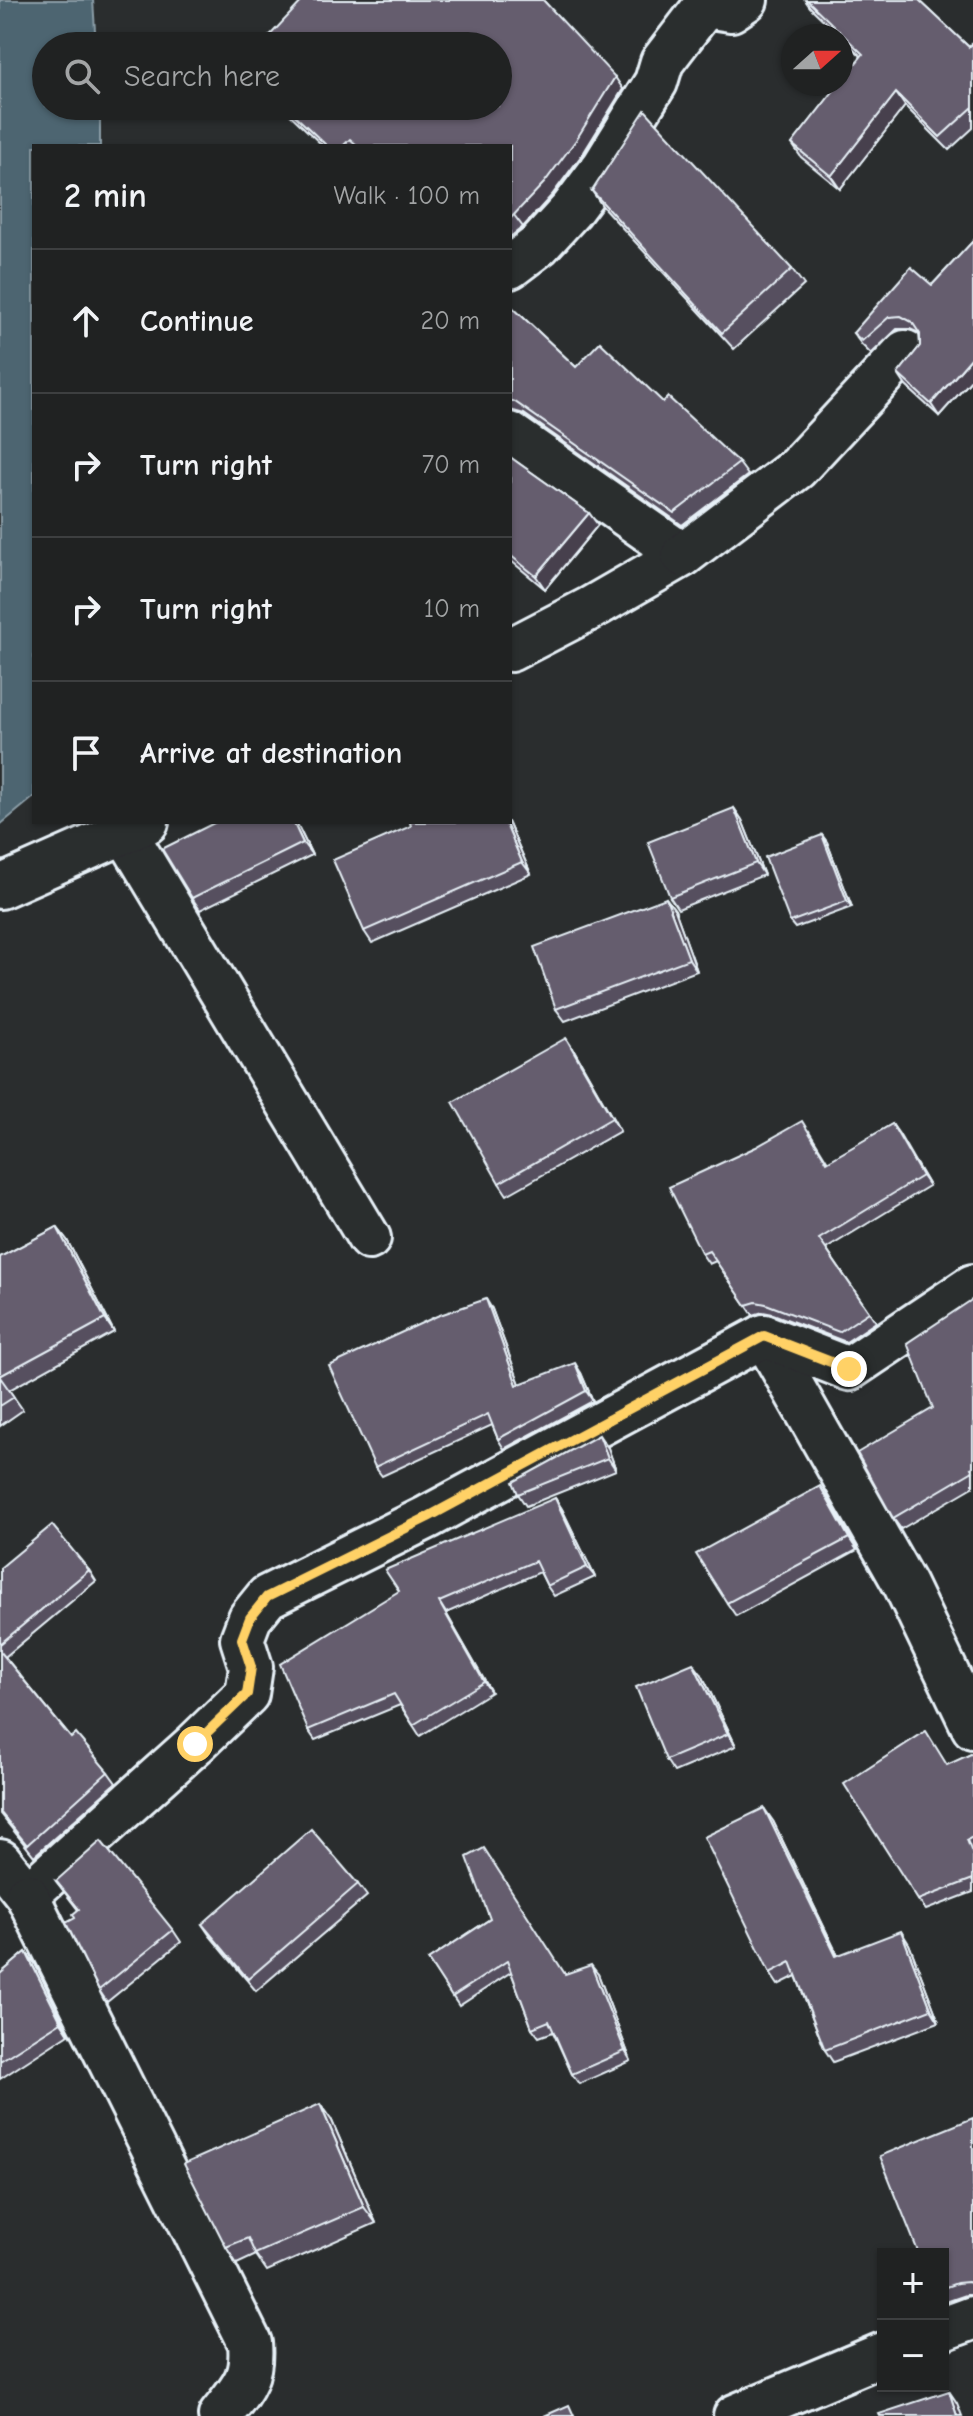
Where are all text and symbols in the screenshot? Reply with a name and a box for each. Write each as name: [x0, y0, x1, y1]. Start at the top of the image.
north arrow: [781, 24, 853, 96]
search box: [32, 32, 512, 120]
icon: search: [60, 54, 104, 98]
text: Search here: [124, 59, 280, 94]
text: 2 min: [64, 176, 147, 216]
text: Walk · 100 m: [333, 181, 480, 211]
icon: ahead: [64, 299, 108, 343]
text: Continue: [140, 304, 254, 339]
text: 20 m: [420, 306, 480, 336]
icon: right: [64, 443, 108, 487]
text: Turn right: [140, 448, 272, 483]
text: 70 m: [422, 450, 480, 480]
icon: right: [64, 587, 108, 631]
text: Turn right: [140, 592, 272, 627]
text: 10 m: [424, 594, 480, 624]
icon: arrive: [64, 731, 108, 775]
text: Arrive at destination: [140, 736, 402, 771]
route end: [831, 1351, 867, 1387]
route start: [177, 1726, 213, 1762]
map controls: [877, 2248, 949, 2392]
button: +: [877, 2248, 949, 2320]
button: −: [877, 2320, 949, 2392]

